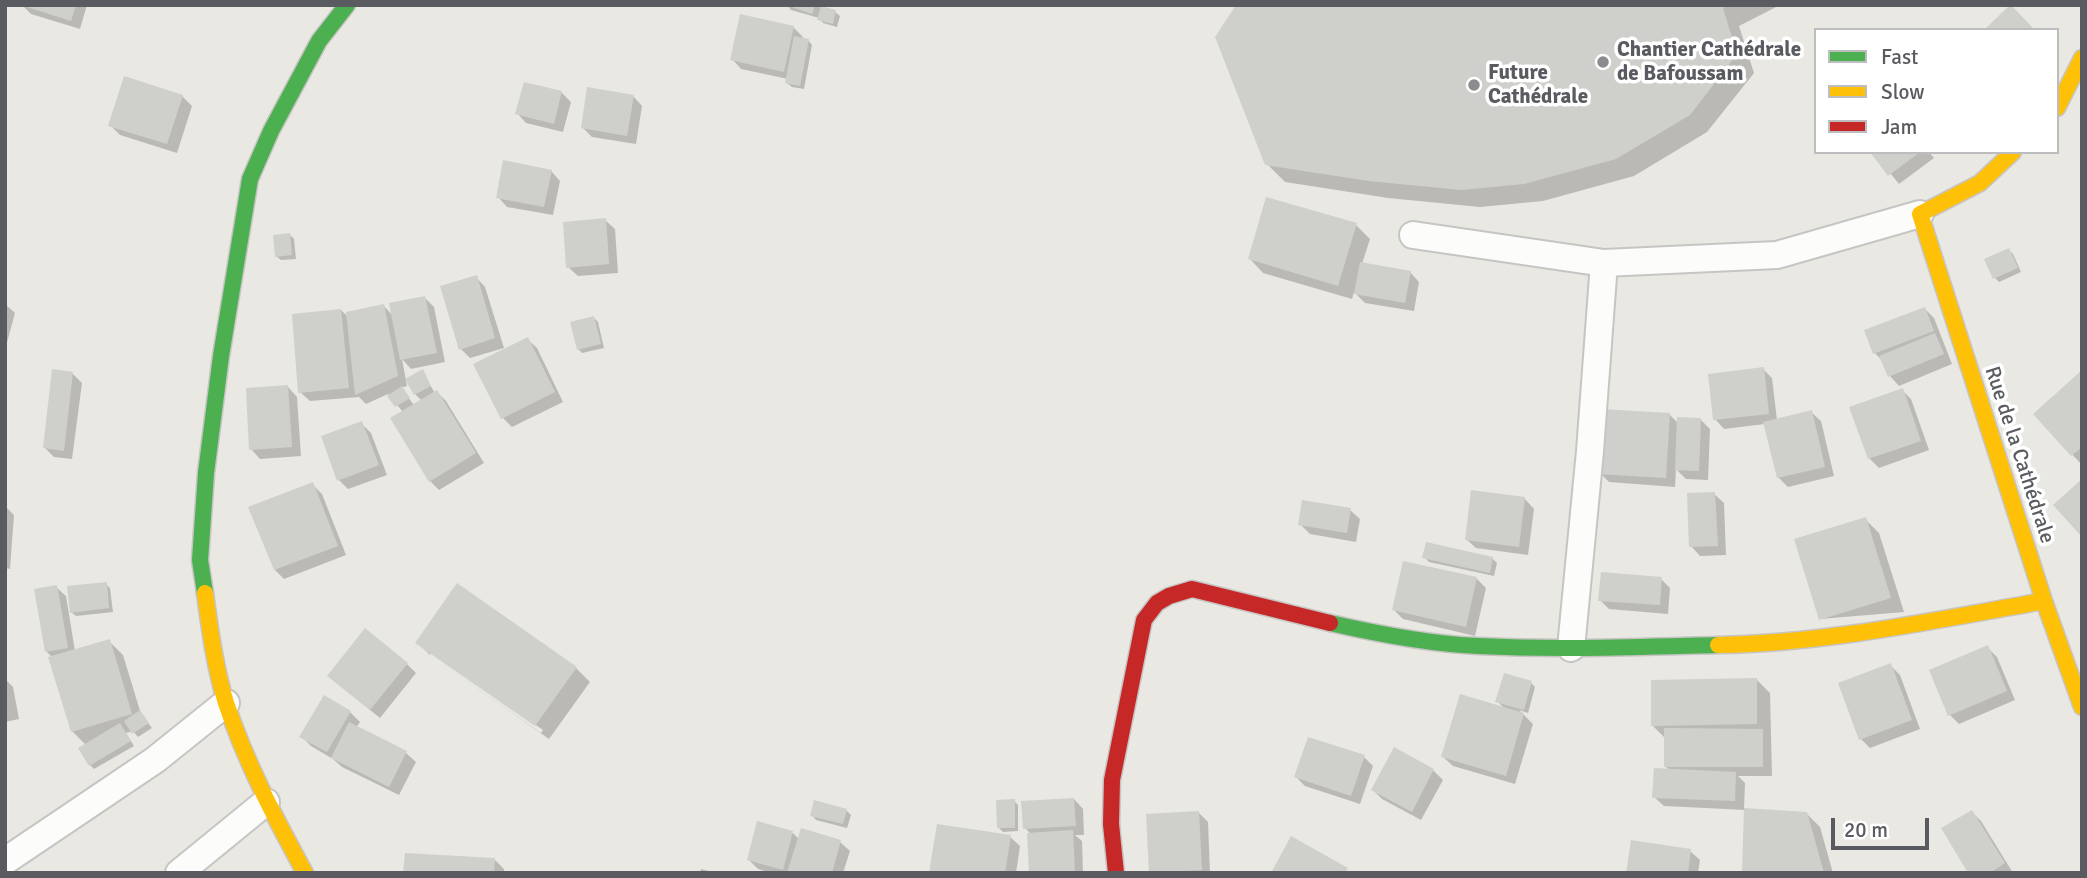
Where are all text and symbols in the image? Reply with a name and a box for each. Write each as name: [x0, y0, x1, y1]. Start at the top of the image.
legend: [1814, 28, 2059, 154]
place label: Chantier Cathédrale de Bafoussam: [1617, 37, 1801, 87]
text: Fast: [1881, 44, 1918, 70]
marker: Chantier Cathédrale de Bafoussam: [1595, 54, 1611, 70]
place label: Future Cathédrale: [1488, 60, 1588, 110]
marker: Future Cathédrale: [1466, 77, 1482, 93]
text: Slow: [1881, 79, 1925, 105]
text: Jam: [1881, 114, 1917, 140]
street label: Rue de la Cathédrale: [1979, 363, 2059, 547]
scale bar: [1835, 804, 1933, 848]
text: 20 m: [1844, 817, 1888, 843]

